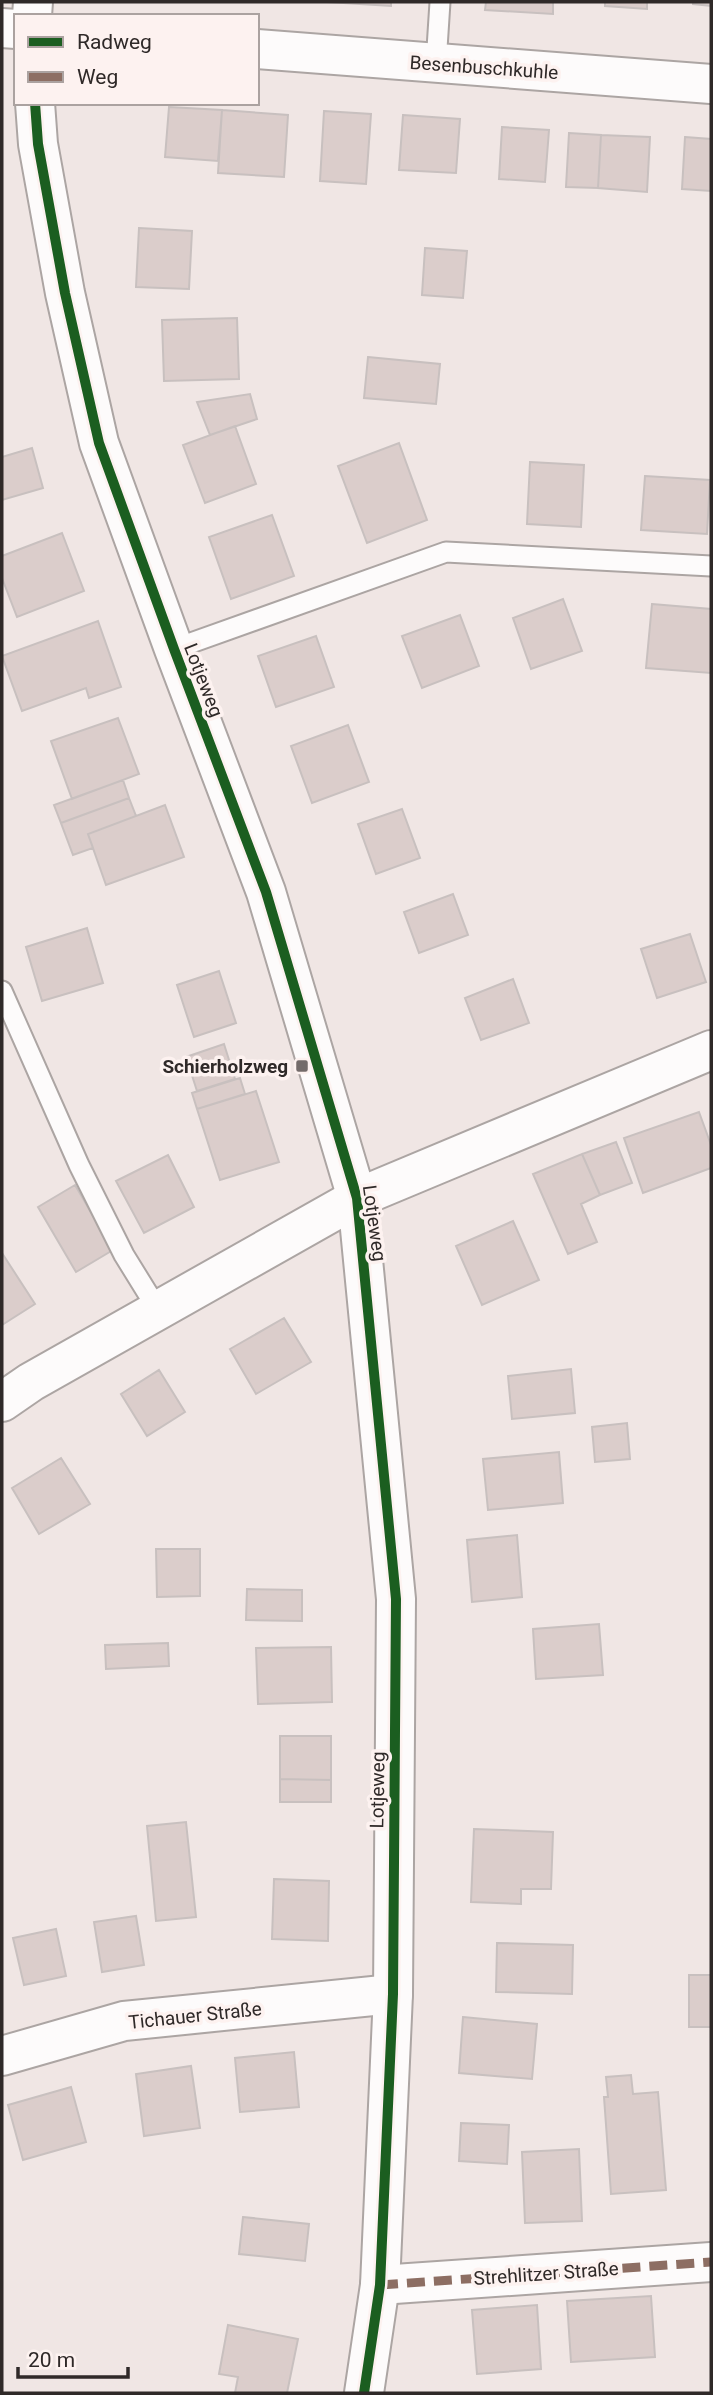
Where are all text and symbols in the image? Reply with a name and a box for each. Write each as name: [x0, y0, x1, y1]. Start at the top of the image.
legend: [14, 14, 259, 105]
text: Radweg: [77, 30, 152, 54]
street label: Besenbuschkuhle: [409, 51, 559, 84]
text: Weg: [77, 65, 118, 89]
street label: Lotjeweg: [179, 640, 228, 720]
place label: Schierholzweg: [162, 1055, 288, 1078]
marker: Schierholzweg: [294, 1058, 310, 1074]
street label: Lotjeweg: [358, 1183, 391, 1263]
street label: Lotjeweg: [365, 1751, 390, 1829]
street label: Tichauer Straße: [127, 1997, 263, 2034]
street label: Strehlitzer Straße: [473, 2257, 619, 2290]
scale bar: [18, 2336, 128, 2380]
text: 20 m: [28, 2348, 75, 2372]

